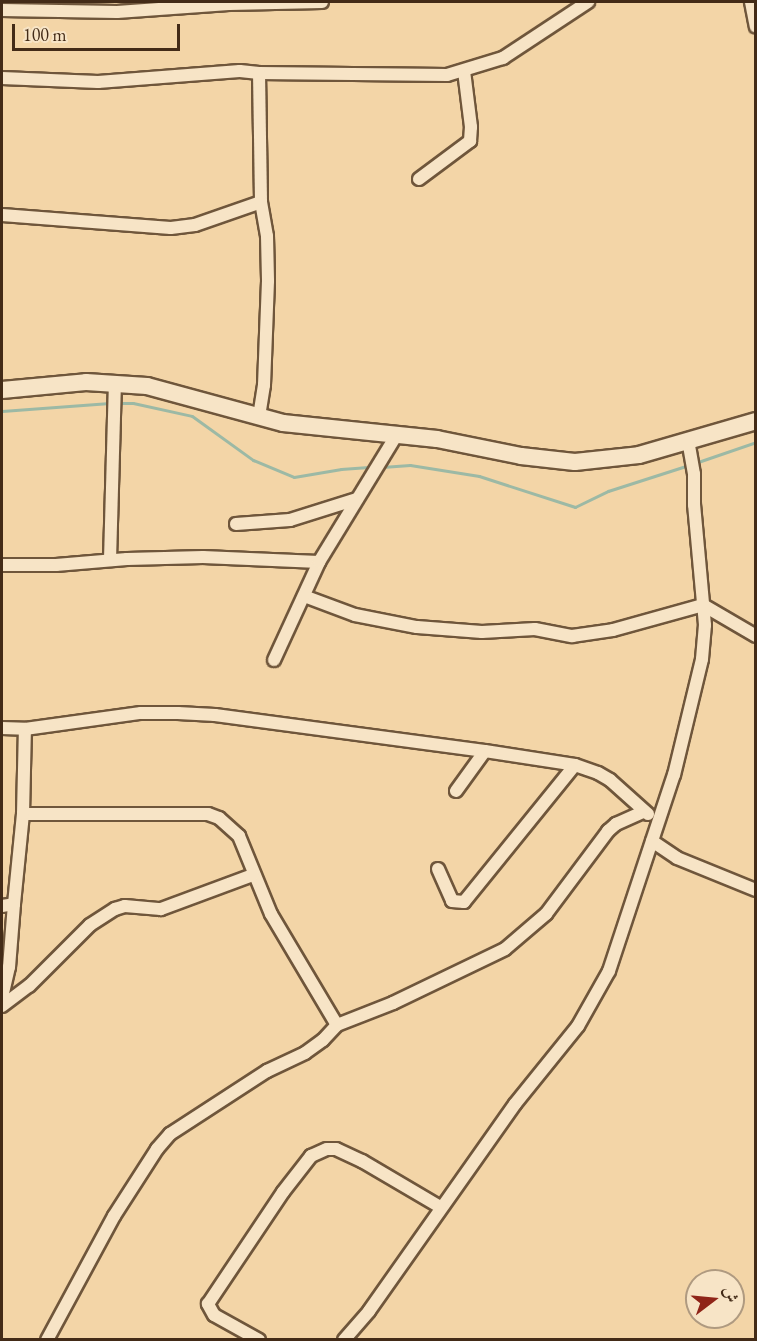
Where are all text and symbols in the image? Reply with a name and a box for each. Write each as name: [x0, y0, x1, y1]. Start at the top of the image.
scale bar: [15, 12, 183, 50]
text: 100 m: [23, 23, 67, 46]
north arrow: [685, 1269, 745, 1329]
text: ش: [719, 1284, 743, 1305]

